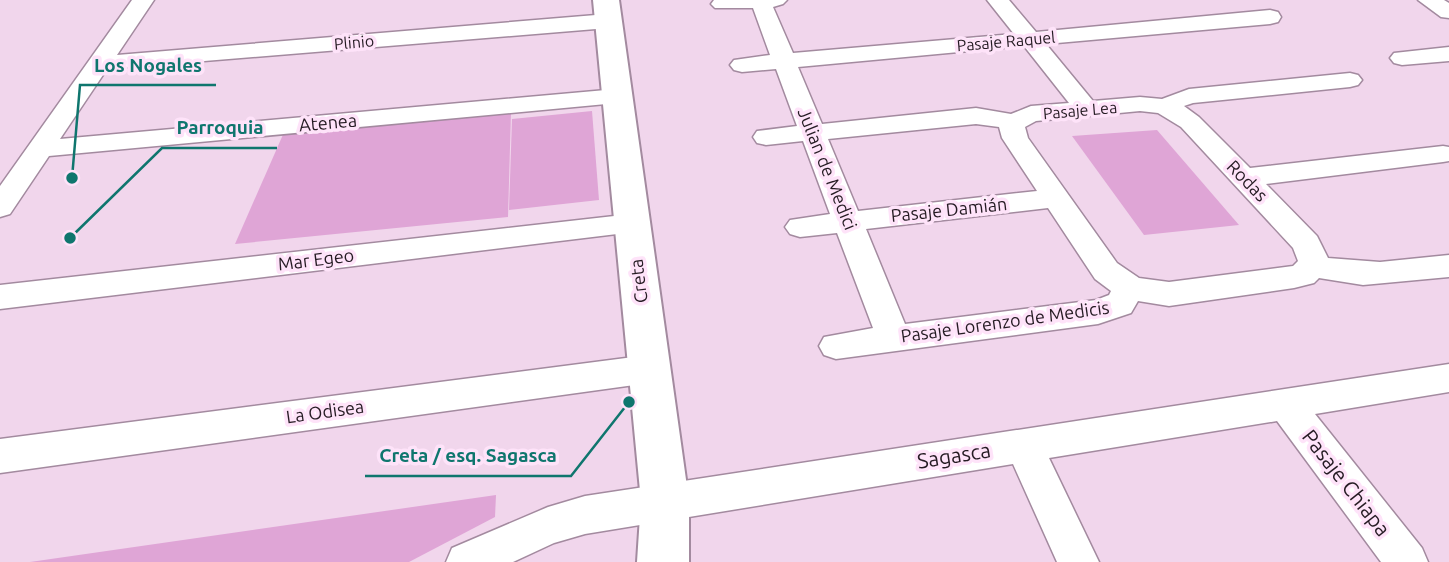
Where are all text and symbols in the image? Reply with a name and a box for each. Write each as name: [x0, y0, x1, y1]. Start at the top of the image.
street label: Pasaje Raquel: [956, 28, 1056, 54]
street label: Plinio: [333, 31, 375, 53]
callout: Los Nogales: [80, 45, 216, 85]
text: Los Nogales: [94, 54, 202, 76]
street label: Pasaje Lea: [1042, 98, 1118, 122]
street label: Julian de Medici: [794, 105, 861, 233]
callout: Parroquia: [162, 108, 277, 148]
street label: Atenea: [298, 110, 358, 134]
text: Parroquia: [176, 116, 264, 138]
street label: Rodas: [1223, 156, 1272, 205]
street label: Pasaje Damián: [890, 193, 1008, 225]
street label: Mar Egeo: [277, 244, 355, 274]
street label: Creta: [625, 258, 651, 304]
street label: Pasaje Lorenzo de Medicis: [899, 296, 1111, 346]
street label: La Odisea: [285, 396, 365, 426]
street label: Pasaje Chiapa: [1298, 424, 1396, 540]
callout: Creta / esq. Sagasca: [365, 436, 571, 476]
street label: Sagasca: [915, 437, 992, 473]
text: Creta / esq. Sagasca: [379, 444, 557, 466]

